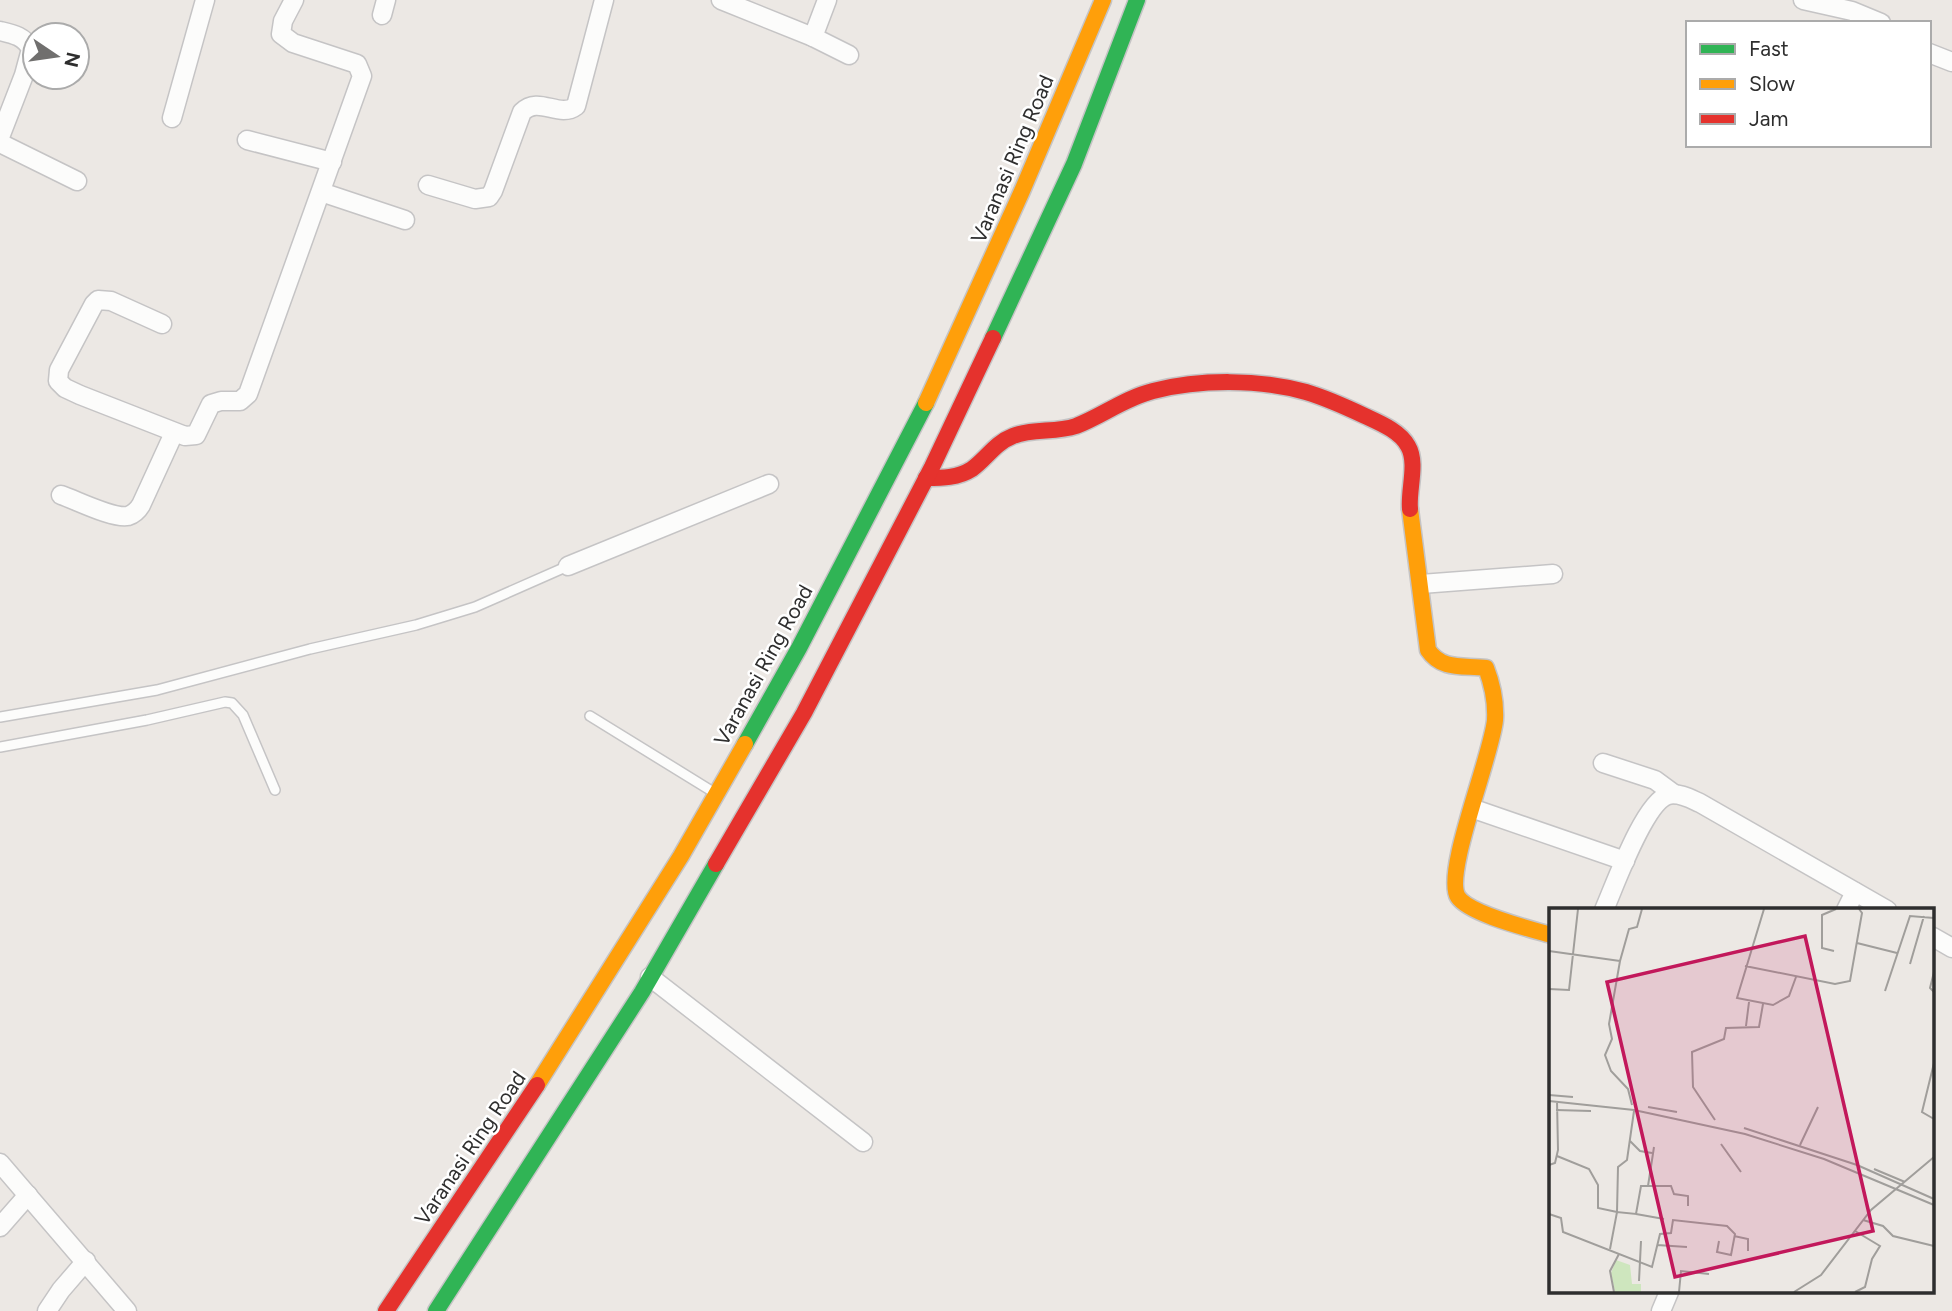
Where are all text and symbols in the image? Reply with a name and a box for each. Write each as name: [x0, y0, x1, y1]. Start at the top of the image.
north arrow: [21, 21, 91, 91]
legend: [1686, 21, 1931, 147]
text: Fast: [1749, 36, 1789, 61]
text: N: [59, 50, 85, 69]
street label: Varanasi Ring Road: [965, 71, 1059, 247]
text: Slow: [1749, 71, 1795, 96]
text: Jam: [1749, 106, 1788, 131]
street label: Varanasi Ring Road: [708, 580, 818, 750]
inset map: [1549, 908, 1934, 1294]
street label: Varanasi Ring Road: [409, 1066, 531, 1230]

